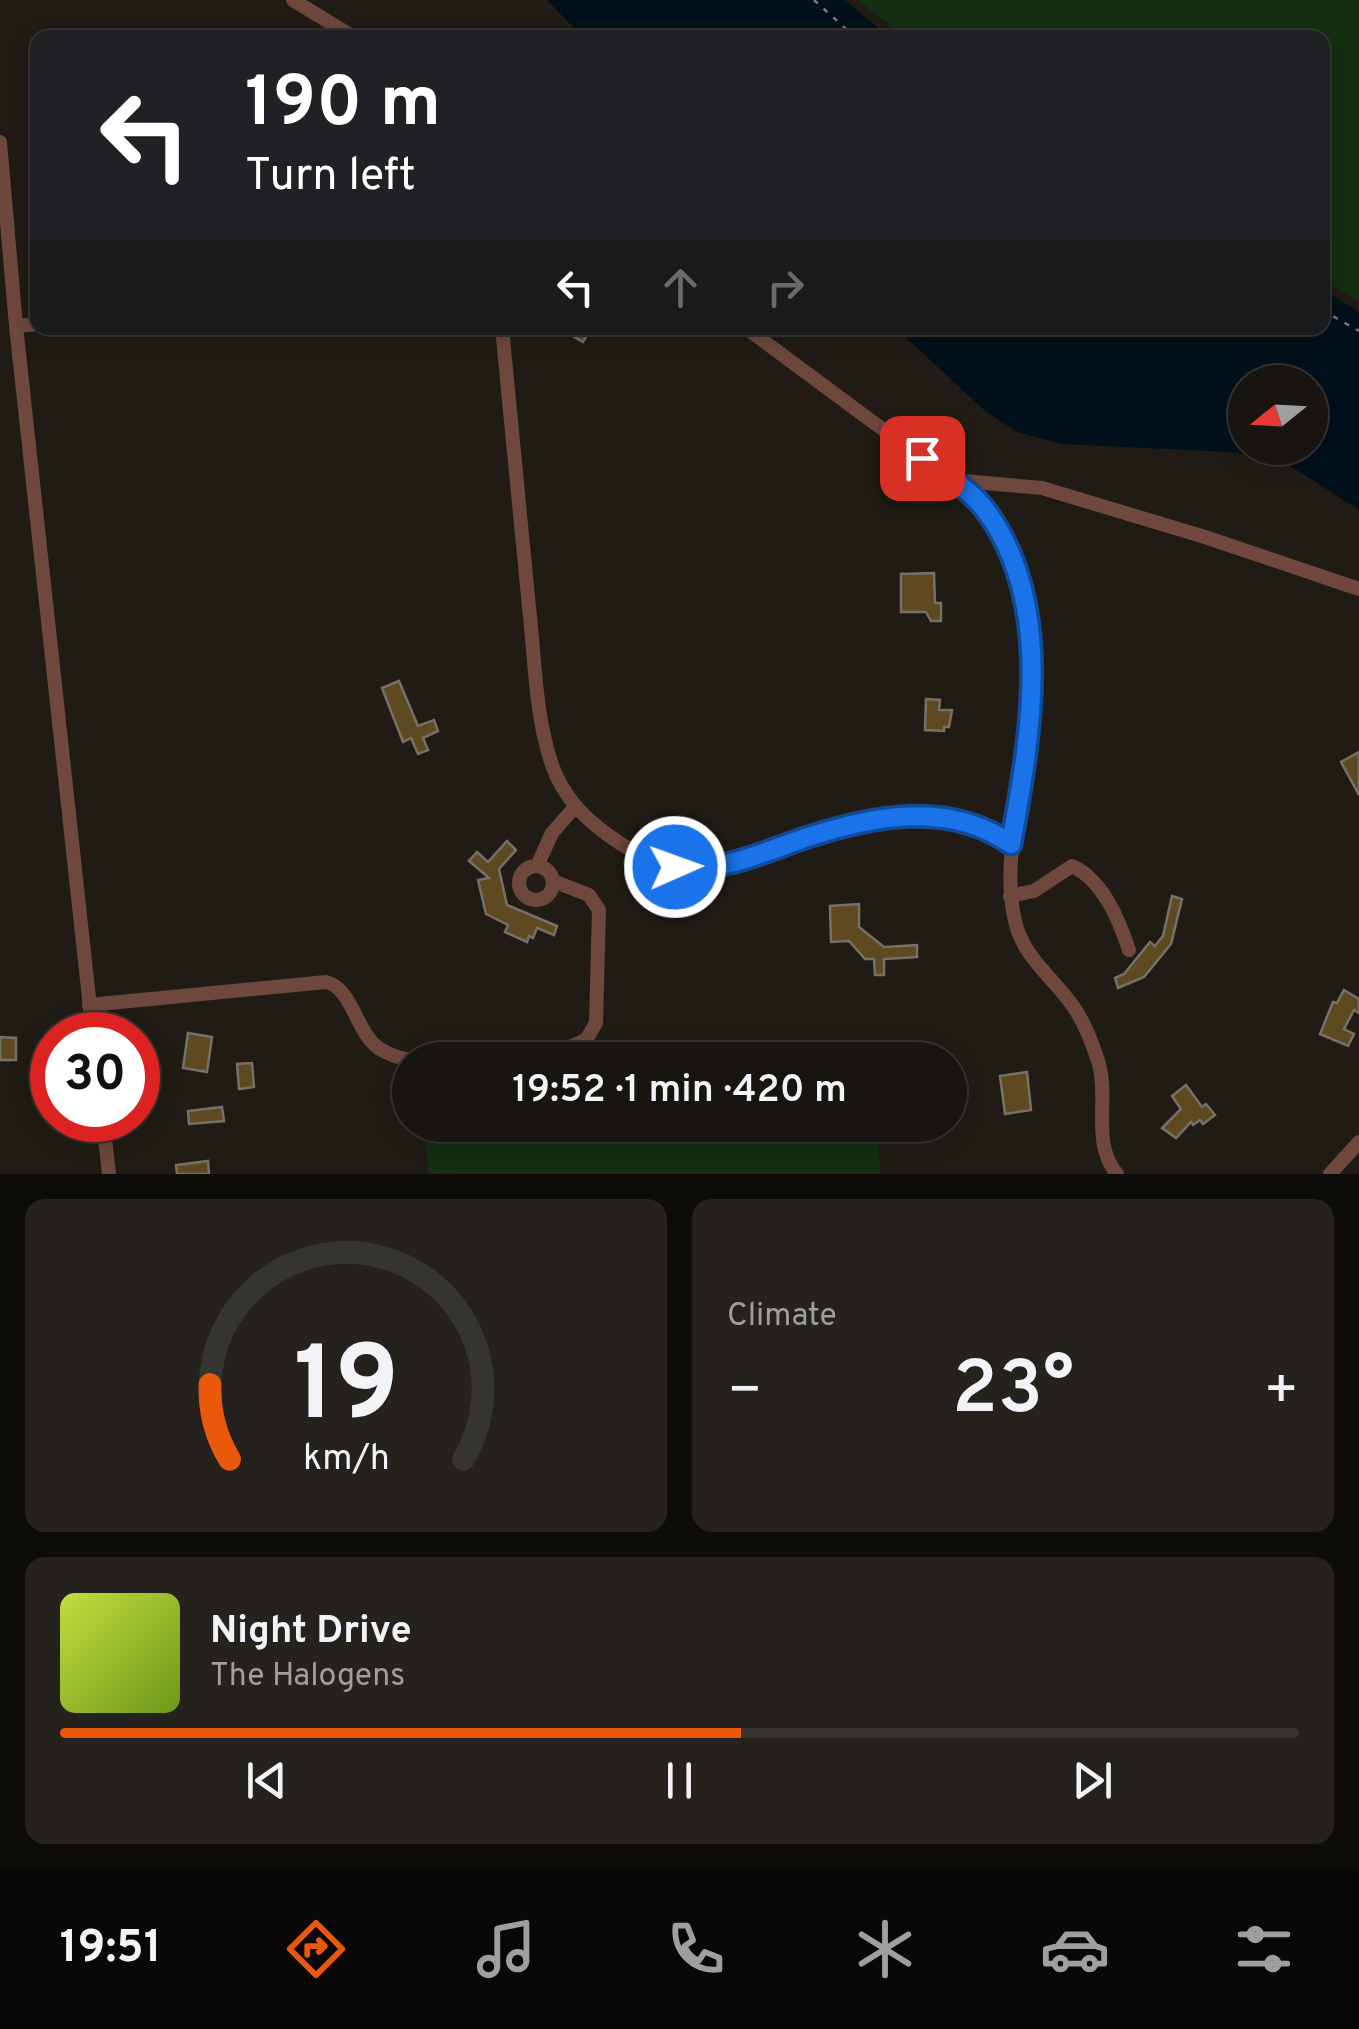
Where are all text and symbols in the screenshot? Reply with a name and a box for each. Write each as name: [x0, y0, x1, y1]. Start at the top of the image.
text: 190 m: [245, 62, 441, 151]
icon: left: [80, 70, 210, 200]
text: Turn left: [245, 149, 416, 206]
icon: left: [548, 260, 603, 315]
icon: ahead: [653, 260, 708, 315]
icon: right: [758, 260, 813, 315]
north arrow: [1228, 365, 1328, 465]
map controls: [1228, 365, 1328, 465]
pin: [880, 416, 965, 501]
icon: arrive: [895, 431, 950, 486]
position arrow: [623, 815, 727, 919]
speed limit sign: 30: [30, 1012, 160, 1142]
text: 19:52 · 1 min · 420 m: [512, 1067, 847, 1116]
text: Climate: [727, 1297, 837, 1337]
text: 19: [293, 1325, 399, 1457]
text: 23°: [952, 1345, 1074, 1440]
text: −: [727, 1358, 762, 1428]
text: +: [1264, 1358, 1299, 1428]
text: km/h: [303, 1437, 389, 1483]
text: Night Drive: [210, 1608, 412, 1657]
text: The Halogens: [210, 1657, 405, 1697]
icon: previous: [239, 1753, 294, 1808]
icon: pause: [652, 1753, 707, 1808]
icon: next: [1065, 1753, 1120, 1808]
icon: directions: [281, 1914, 351, 1984]
icon: music: [471, 1914, 541, 1984]
icon: phone: [661, 1914, 731, 1984]
icon: climate: [850, 1914, 920, 1984]
icon: car: [1040, 1914, 1110, 1984]
icon: filters: [1229, 1914, 1299, 1984]
text: 19:51: [60, 1921, 162, 1978]

